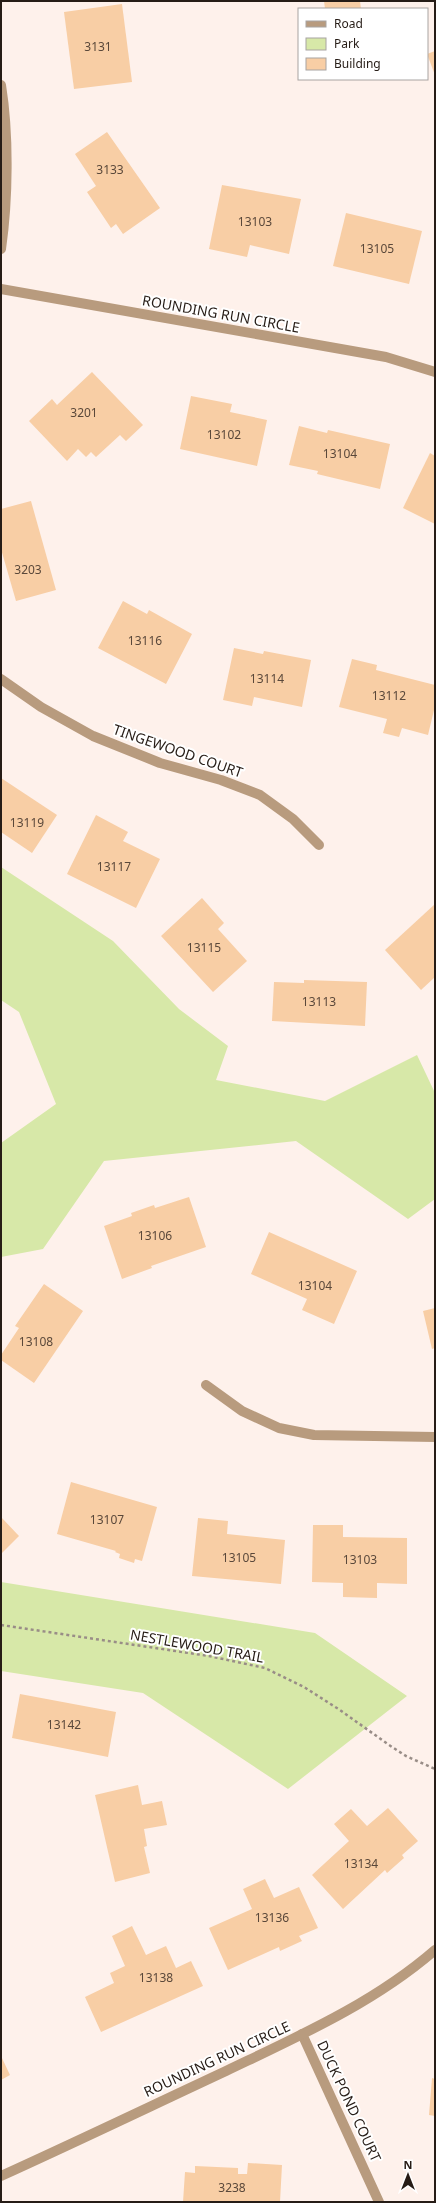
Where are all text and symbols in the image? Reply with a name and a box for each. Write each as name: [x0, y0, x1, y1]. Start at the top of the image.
legend: [298, 8, 428, 80]
text: Road: [334, 15, 363, 32]
text: Park: [334, 35, 360, 52]
house number: 3131: [84, 38, 112, 55]
text: Building: [334, 55, 381, 72]
house number: 3133: [96, 161, 124, 178]
house number: 13103: [238, 213, 272, 230]
house number: 13105: [360, 240, 394, 257]
street label: ROUNDING RUN CIRCLE: [141, 290, 301, 337]
house number: 3201: [70, 404, 98, 421]
house number: 13102: [207, 426, 241, 443]
house number: 13104: [323, 445, 357, 462]
house number: 3203: [14, 561, 42, 578]
house number: 13116: [128, 632, 162, 649]
house number: 13114: [250, 670, 284, 687]
house number: 13112: [372, 687, 406, 704]
street label: TINGEWOOD COURT: [111, 719, 246, 782]
house number: 13119: [10, 814, 44, 831]
house number: 13117: [97, 858, 131, 875]
house number: 13115: [187, 939, 221, 956]
house number: 13113: [302, 993, 336, 1010]
house number: 13106: [138, 1227, 172, 1244]
house number: 13104: [298, 1277, 332, 1294]
house number: 13108: [19, 1333, 53, 1350]
house number: 13107: [90, 1511, 124, 1528]
house number: 13105: [222, 1549, 256, 1566]
house number: 13103: [343, 1551, 377, 1568]
street label: NESTLEWOOD TRAIL: [129, 1624, 265, 1667]
house number: 13142: [47, 1716, 81, 1733]
house number: 13134: [344, 1855, 378, 1872]
house number: 13136: [255, 1909, 289, 1926]
house number: 13138: [139, 1969, 173, 1986]
street label: ROUNDING RUN CIRCLE: [141, 2016, 293, 2101]
street label: DUCK POND COURT: [313, 2037, 386, 2165]
north arrow: [388, 2155, 428, 2195]
text: N: [404, 2157, 412, 2172]
house number: 3238: [218, 2179, 246, 2196]

